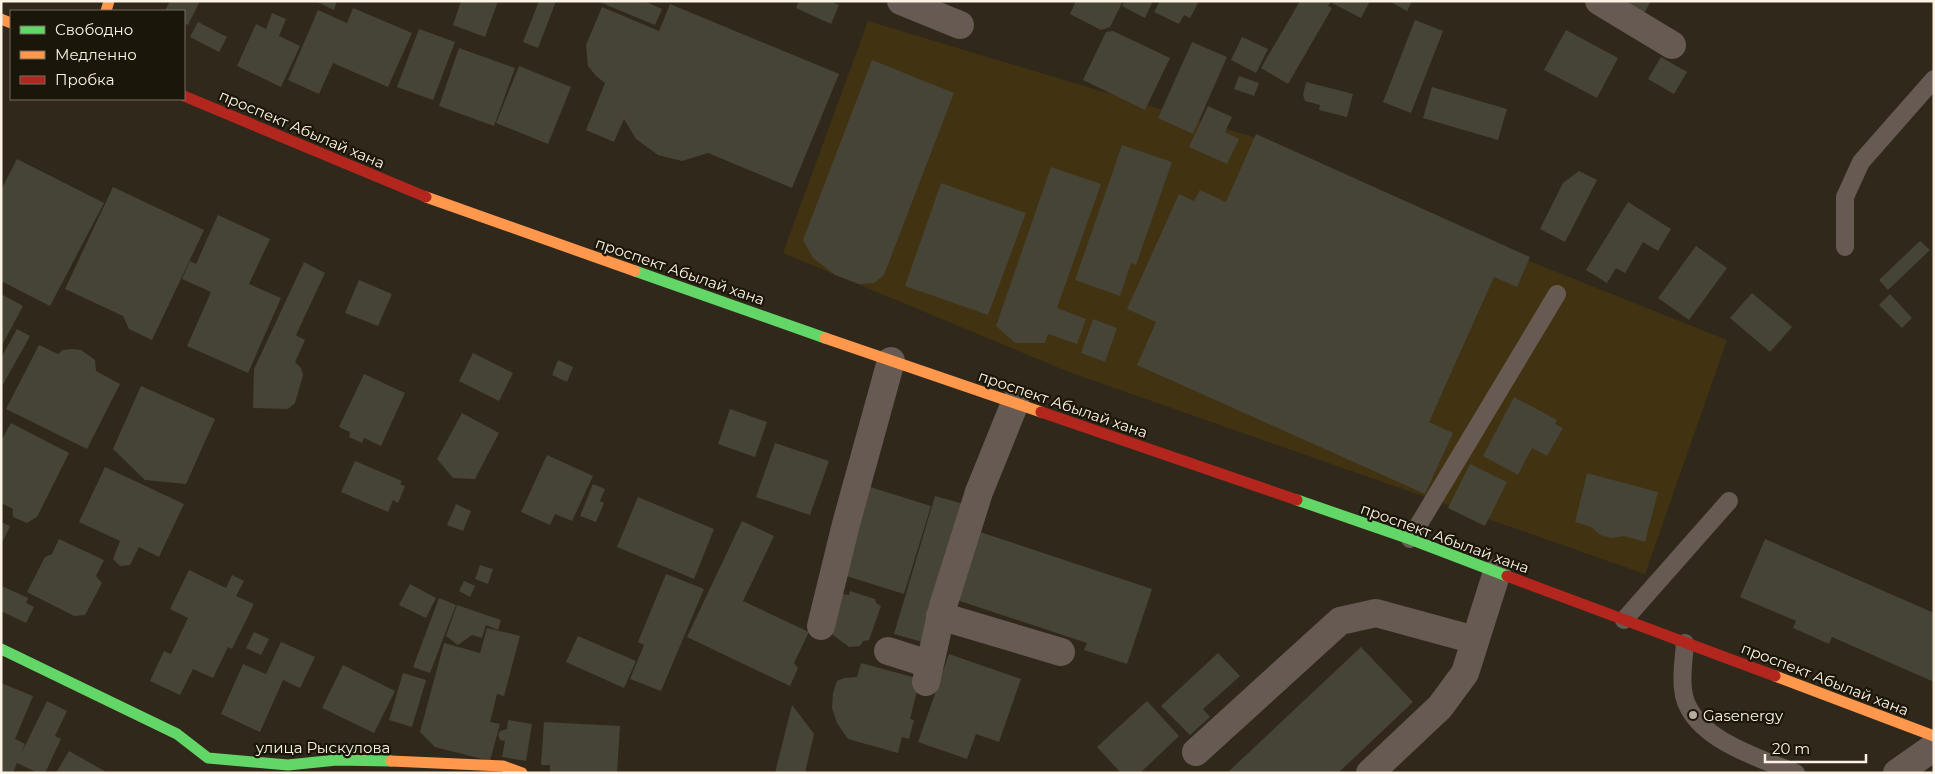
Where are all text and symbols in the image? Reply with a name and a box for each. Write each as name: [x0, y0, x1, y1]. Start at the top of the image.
legend: [10, 10, 185, 100]
text: Свободно: [55, 20, 133, 39]
text: Медленно: [55, 45, 137, 64]
text: Пробка: [55, 70, 114, 89]
street label: проспект Абылай хана: [216, 86, 388, 172]
street label: проспект Абылай хана: [593, 233, 767, 309]
street label: проспект Абылай хана: [976, 366, 1150, 442]
street label: проспект Абылай хана: [1358, 499, 1532, 577]
street label: проспект Абылай хана: [1739, 638, 1911, 720]
place label: Gasenergy: [1703, 706, 1784, 725]
marker: Gasenergy: [1687, 709, 1699, 721]
scale bar: [1765, 732, 1866, 764]
street label: улица Рыскулова: [255, 738, 390, 757]
text: 20 m: [1772, 739, 1810, 758]

